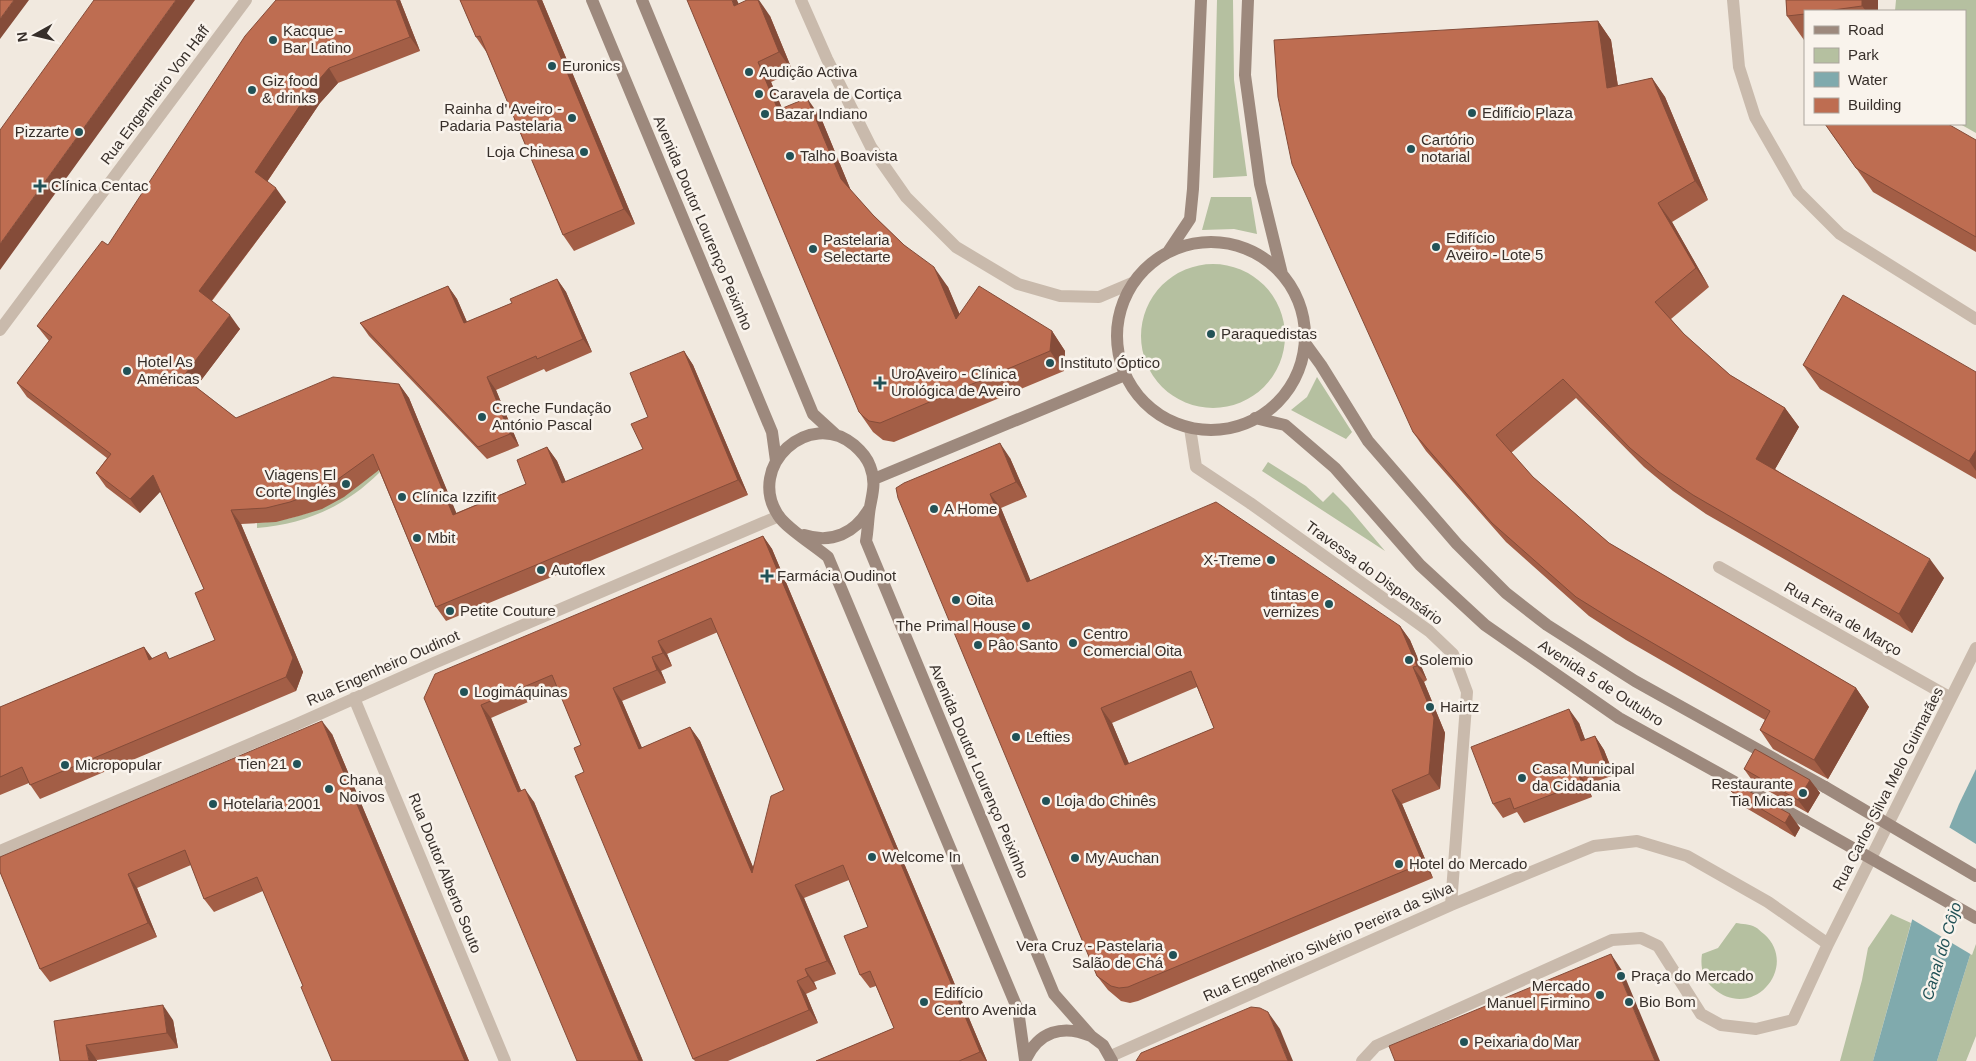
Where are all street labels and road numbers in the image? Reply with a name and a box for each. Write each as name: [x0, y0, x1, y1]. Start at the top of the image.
street label: Rua Engenheiro Von Haff: [97, 21, 213, 168]
street label: Avenida Doutor Lourenço Peixinho: [650, 113, 757, 333]
street label: Travessa do Dispensário: [1302, 517, 1446, 628]
street label: Rua Feira de Março: [1782, 578, 1905, 659]
street label: Rua Engenheiro Oudinot: [304, 626, 462, 709]
street label: Avenida 5 de Outubro: [1536, 636, 1667, 729]
street label: Avenida Doutor Lourenço Peixinho: [926, 661, 1033, 881]
street label: Rua Carlos Silva Melo Guimarães: [1829, 684, 1946, 893]
street label: Rua Doutor Alberto Souto: [406, 790, 485, 955]
street label: Rua Engenheiro Silvério Pereira da Silva: [1200, 878, 1456, 1005]

